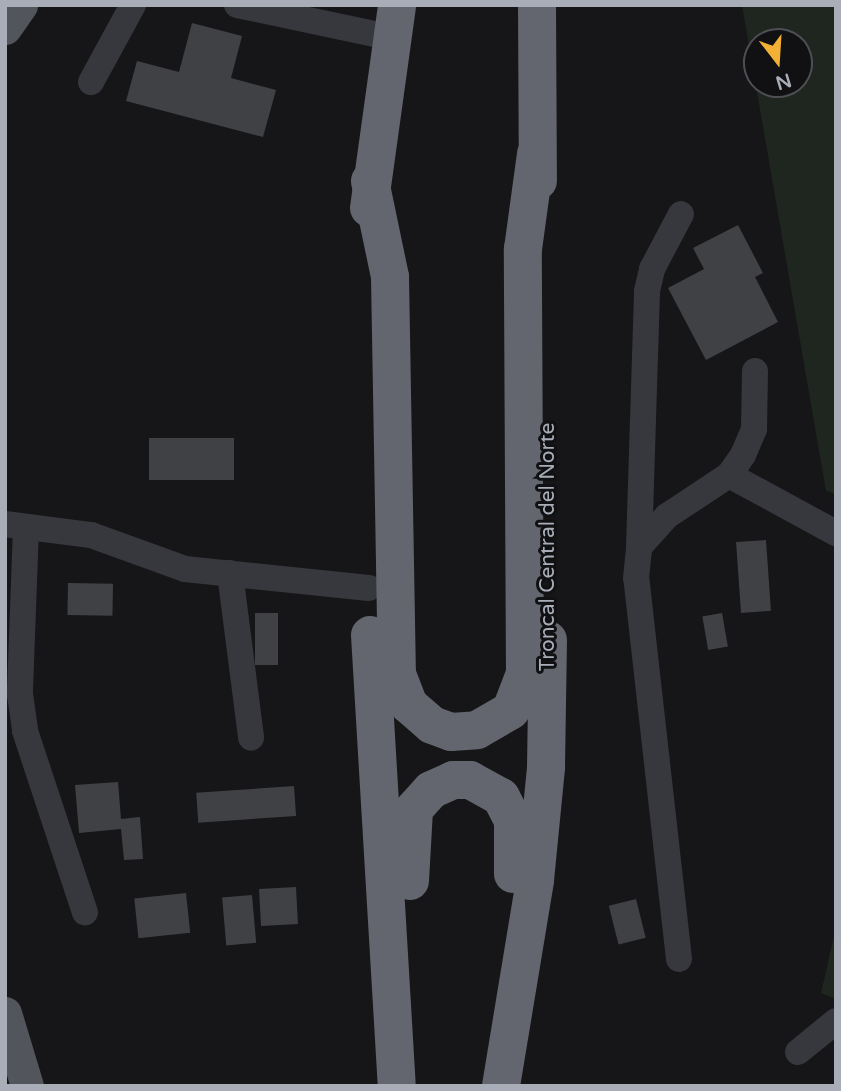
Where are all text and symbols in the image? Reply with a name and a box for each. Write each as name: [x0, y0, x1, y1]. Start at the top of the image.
north arrow: [743, 28, 813, 98]
text: N: [773, 68, 794, 94]
street label: Troncal Central del Norte: [535, 423, 561, 671]

